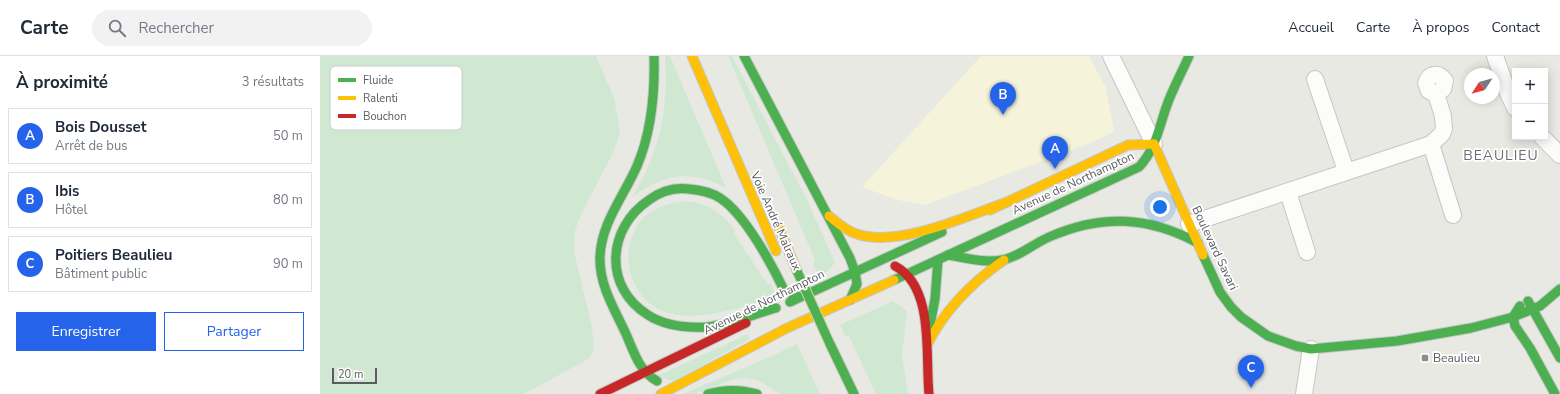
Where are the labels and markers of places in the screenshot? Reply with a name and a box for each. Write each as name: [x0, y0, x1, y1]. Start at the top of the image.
pin: B: [990, 82, 1016, 115]
pin: A: [1042, 136, 1068, 169]
place label: Beaulieu: [1433, 350, 1480, 366]
marker: Beaulieu: [1420, 353, 1430, 363]
pin: C: [1238, 355, 1264, 388]

